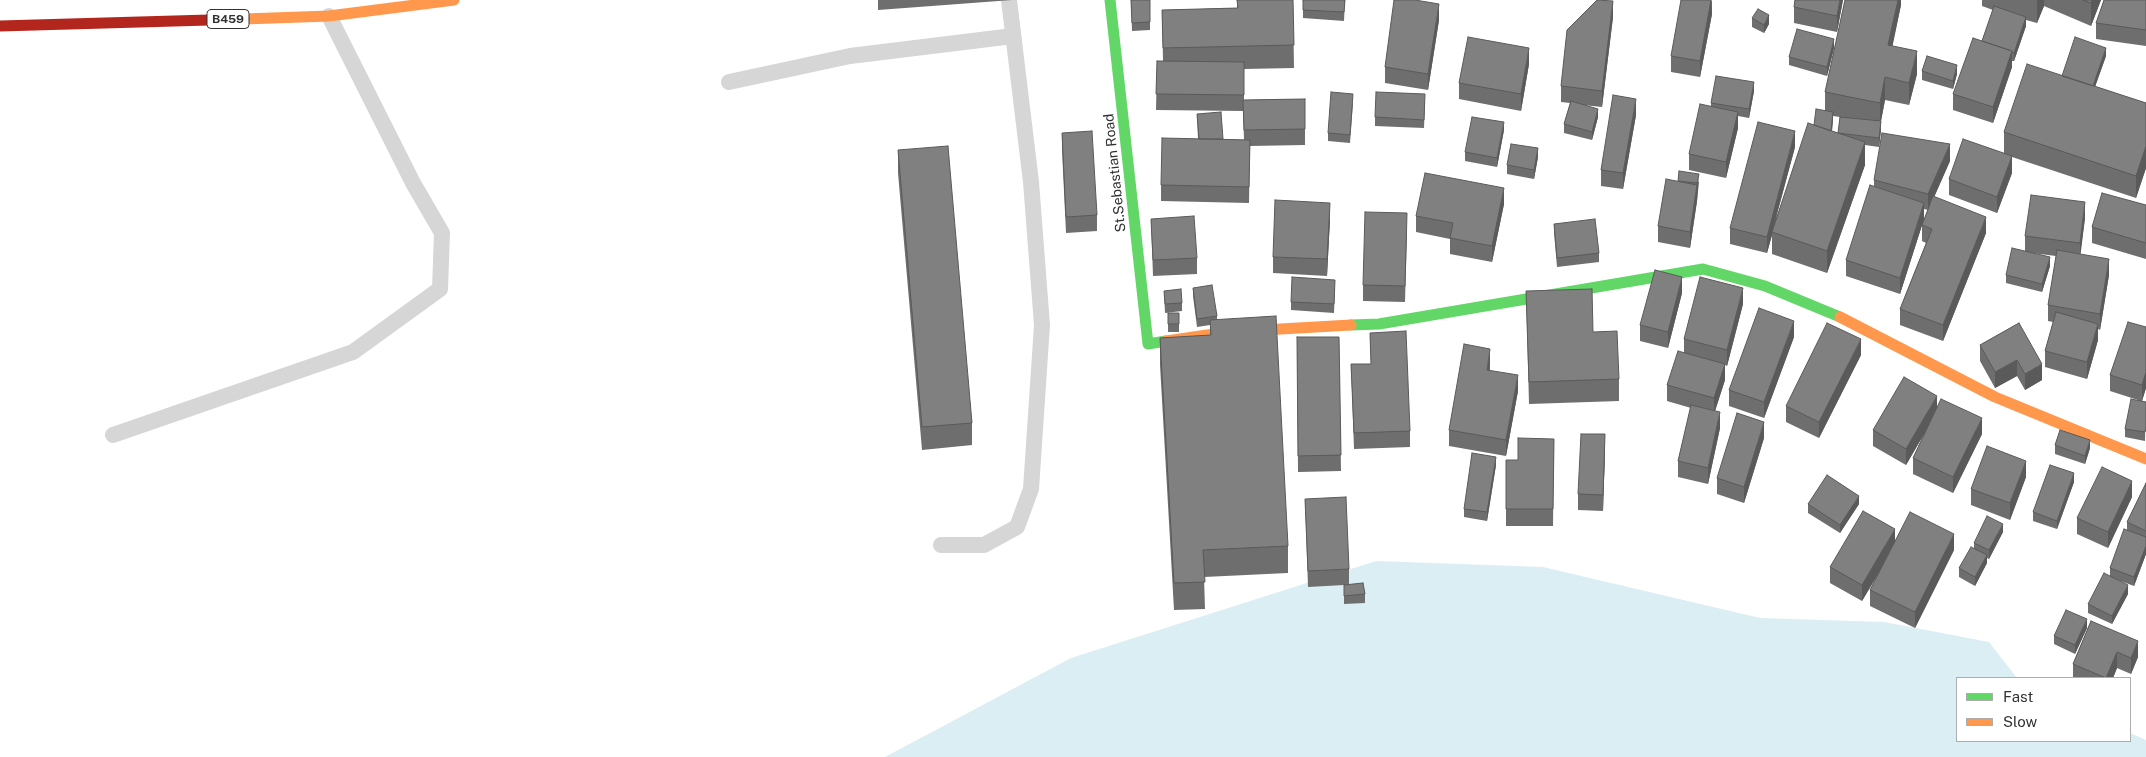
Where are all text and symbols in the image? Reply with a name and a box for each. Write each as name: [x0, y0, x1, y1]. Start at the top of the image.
road number: B459: [207, 10, 249, 28]
street label: St.Sebastian Road: [1100, 113, 1130, 233]
legend: [1956, 677, 2131, 742]
text: Fast: [2003, 688, 2033, 705]
text: Slow: [2003, 713, 2037, 730]

